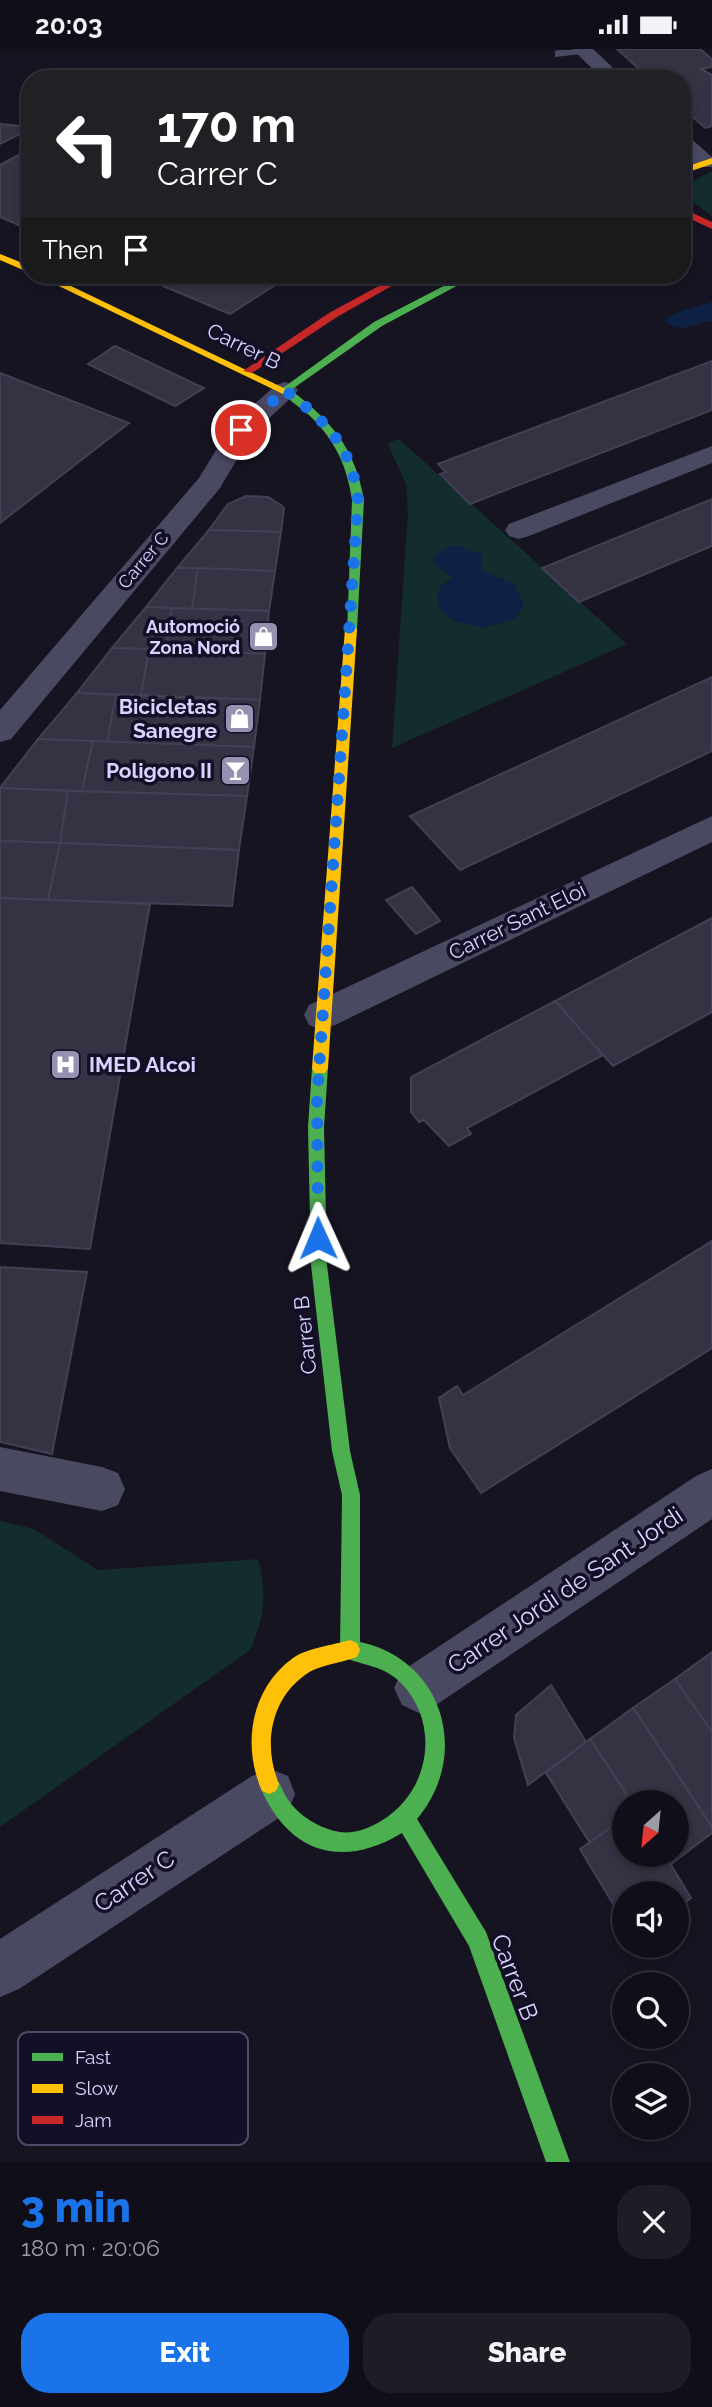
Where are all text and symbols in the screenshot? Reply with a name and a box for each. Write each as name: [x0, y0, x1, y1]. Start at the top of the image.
text: 20:03: [35, 10, 103, 40]
text: 170 m: [157, 96, 296, 153]
icon: left: [42, 98, 133, 189]
text: Carrer C: [157, 155, 278, 192]
icon: arrive: [117, 231, 155, 269]
text: Then: [42, 235, 103, 265]
street label: Carrer B: [203, 317, 285, 375]
pin: [211, 400, 271, 460]
icon: arrive: [222, 411, 260, 449]
street label: Carrer C: [113, 527, 173, 593]
place label: Automoció Zona Nord: [146, 616, 240, 658]
shop icon: Automoció Zona Nord: [246, 619, 280, 653]
place label: Bicicletas Sanegre: [119, 694, 217, 743]
shop icon: Bicicletas Sanegre: [223, 701, 257, 735]
bar icon: Poligono II: [218, 753, 252, 787]
place label: Poligono II: [106, 758, 212, 783]
street label: Carrer Sant Eloi: [445, 877, 589, 965]
hospital icon: IMED Alcoi: [49, 1047, 83, 1081]
place label: IMED Alcoi: [89, 1052, 196, 1077]
position arrow: [281, 1201, 355, 1275]
street label: Carrer B: [288, 1294, 322, 1375]
street label: Carrer Jordi de Sant Jordi: [442, 1500, 688, 1680]
north arrow: [612, 1790, 690, 1867]
map controls: [612, 1790, 689, 2140]
street label: Carrer C: [88, 1844, 180, 1918]
button: sound: [612, 1881, 689, 1958]
street label: Carrer B: [485, 1930, 545, 2024]
button: search: [612, 1972, 689, 2049]
legend: [18, 2032, 248, 2145]
text: Fast: [75, 2046, 111, 2068]
button: layers: [612, 2063, 689, 2140]
text: Slow: [75, 2077, 119, 2099]
text: Jam: [75, 2109, 112, 2131]
text: 3 min: [21, 2183, 131, 2232]
button: close: [617, 2185, 691, 2259]
text: 180 m · 20:06: [21, 2234, 160, 2261]
button: Exit: [21, 2313, 349, 2393]
button: Share: [363, 2313, 691, 2393]

